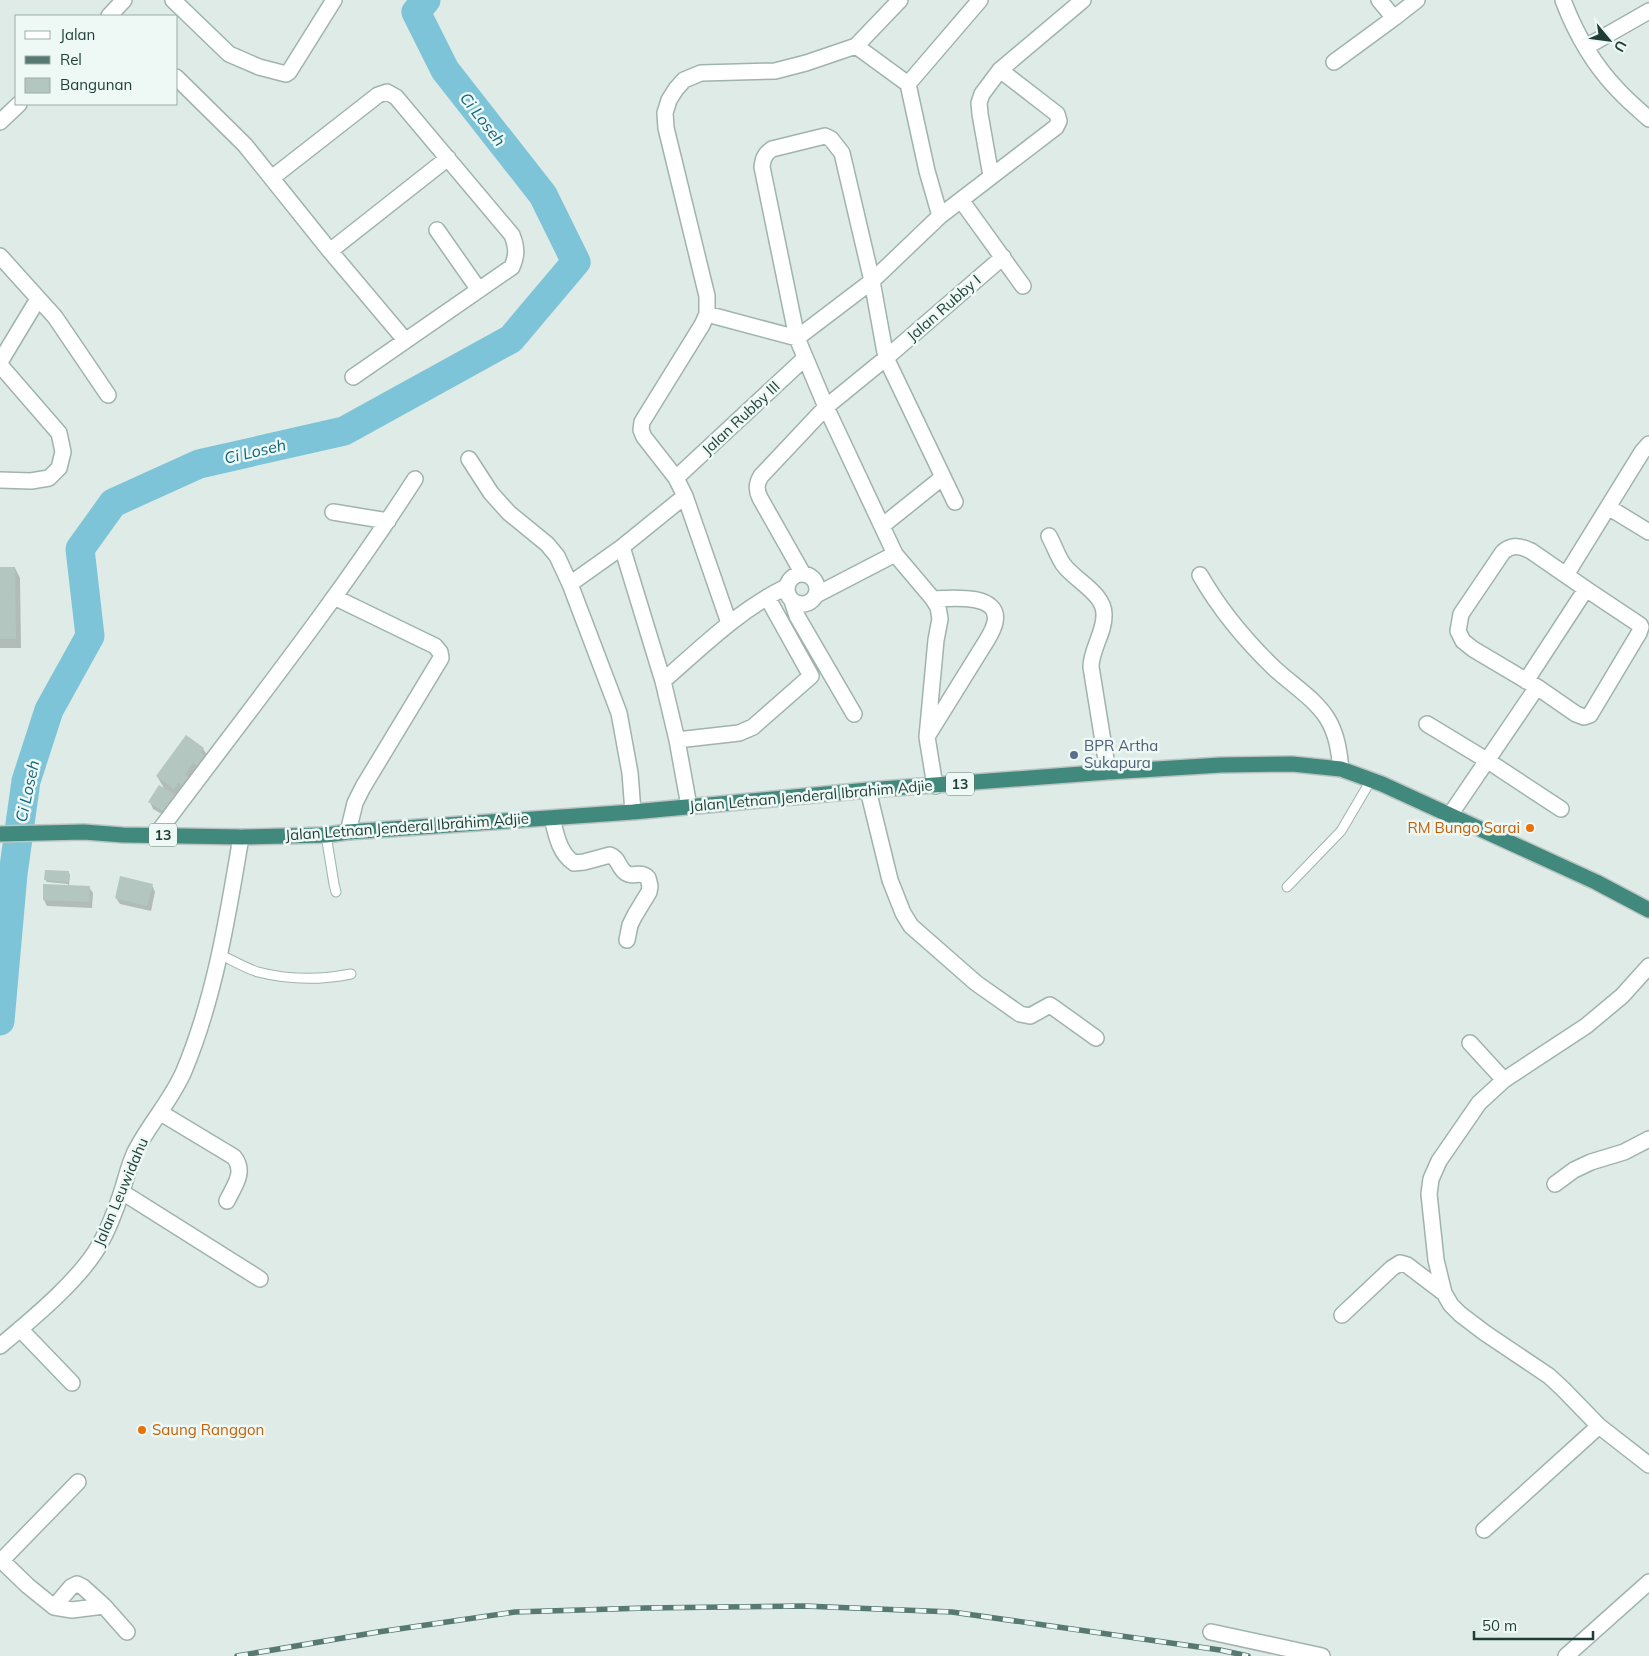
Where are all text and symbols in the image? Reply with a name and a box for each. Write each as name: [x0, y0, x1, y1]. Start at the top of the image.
legend: [15, 15, 178, 105]
north arrow: [1584, 15, 1634, 65]
text: Jalan: [60, 25, 95, 44]
text: U: [1610, 37, 1631, 55]
text: Rel: [60, 50, 82, 69]
text: Bangunan: [60, 75, 132, 94]
water label: Ci Loseh: [456, 88, 510, 150]
street label: Jalan Rubby I: [903, 270, 985, 345]
street label: Jalan Rubby III: [698, 377, 784, 459]
water label: Ci Loseh: [222, 434, 288, 468]
place label: BPR Artha Sukapura: [1084, 736, 1158, 772]
marker: BPR Artha Sukapura: [1068, 749, 1080, 761]
water label: Ci Loseh: [11, 758, 43, 824]
road number: 13: [946, 772, 974, 796]
street label: Jalan Letnan Jenderal Ibrahim Adjie: [689, 775, 933, 816]
street label: Jalan Letnan Jenderal Ibrahim Adjie: [285, 809, 529, 844]
place label: RM Bungo Sarai: [1407, 818, 1520, 837]
marker: RM Bungo Sarai: [1524, 822, 1536, 834]
road number: 13: [149, 824, 177, 846]
street label: Jalan Leuwidahu: [89, 1135, 152, 1249]
place label: Saung Ranggon: [152, 1420, 264, 1439]
marker: Saung Ranggon: [136, 1424, 148, 1436]
scale bar: [1474, 1608, 1593, 1640]
text: 50 m: [1482, 1616, 1517, 1635]

